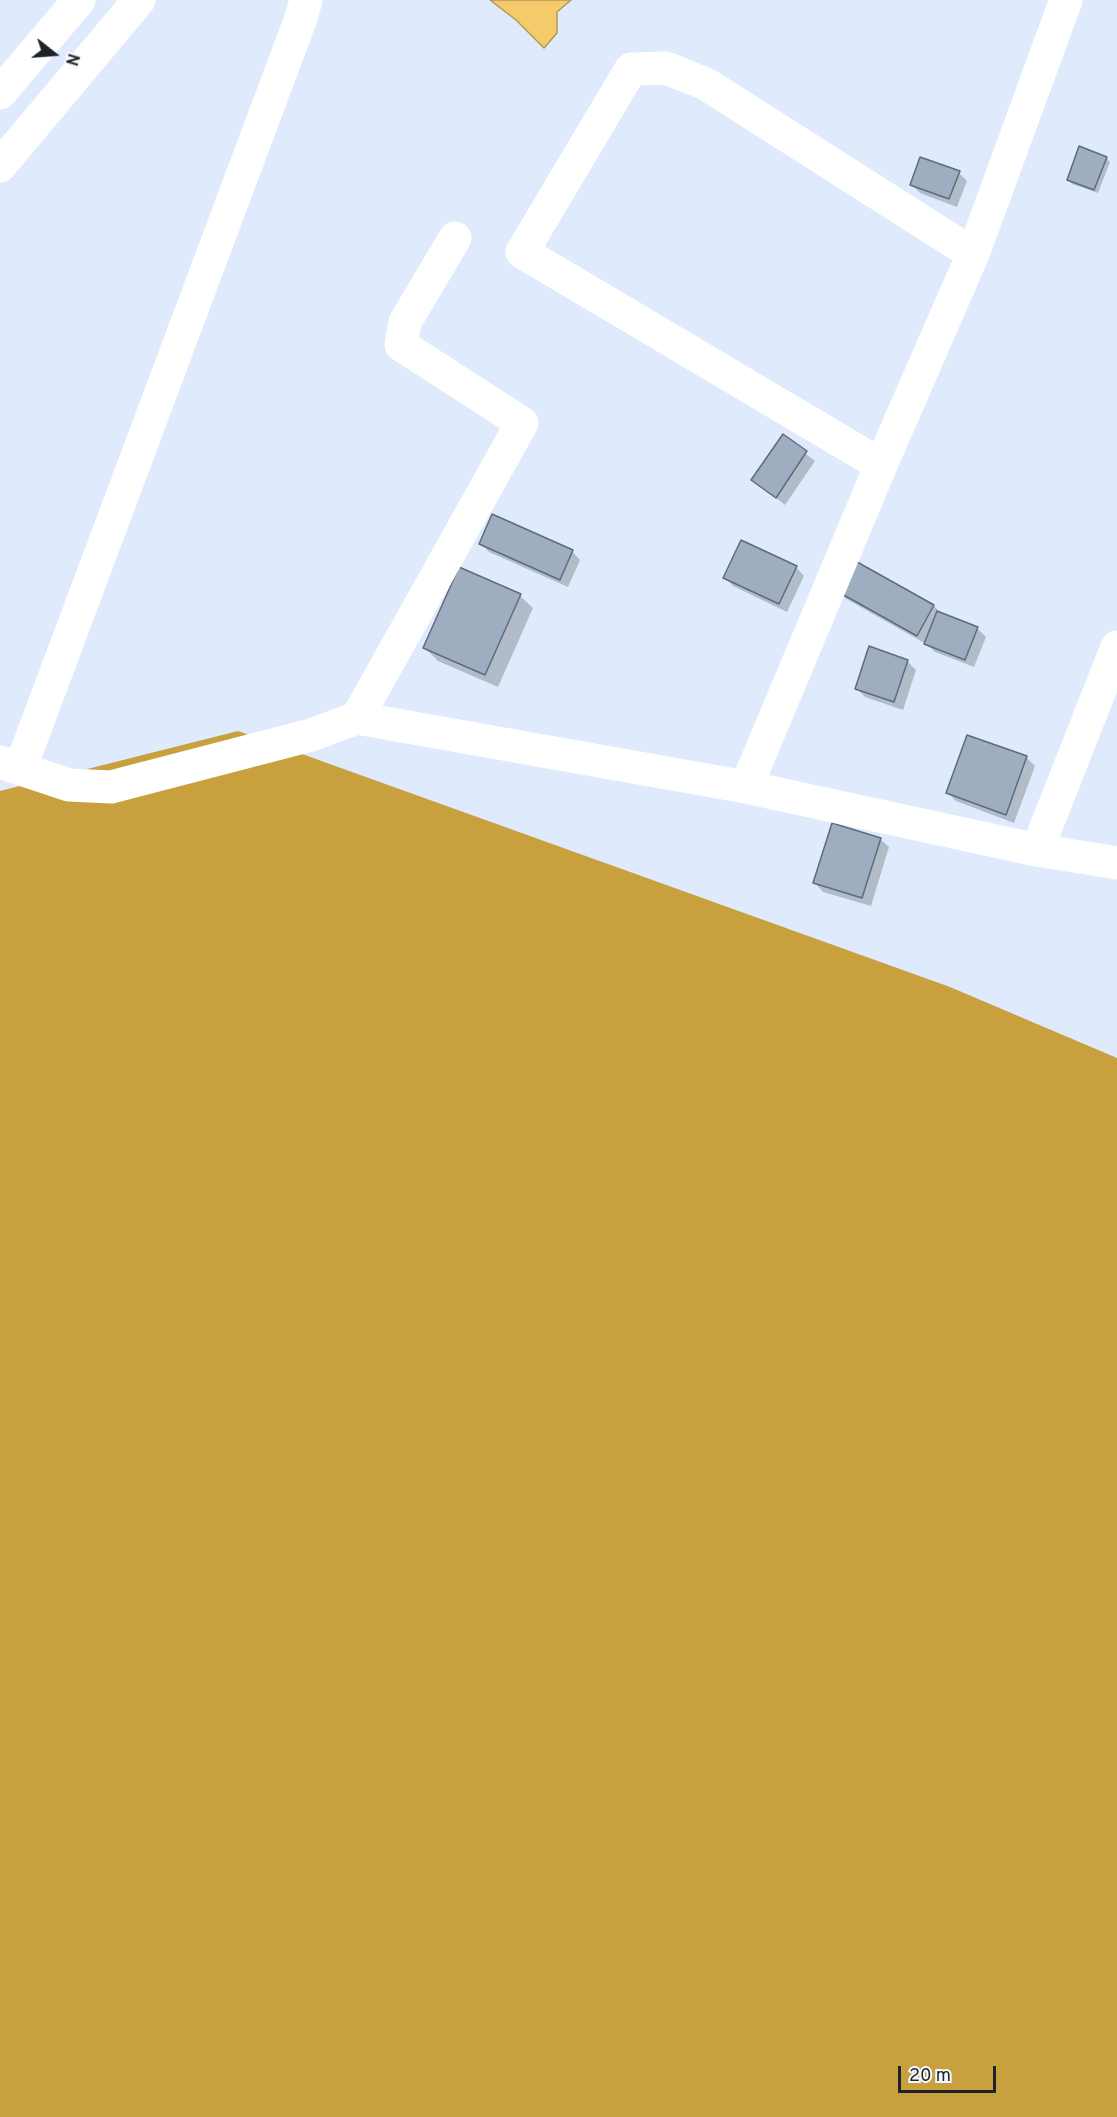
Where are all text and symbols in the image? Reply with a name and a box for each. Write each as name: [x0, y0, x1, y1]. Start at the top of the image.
north arrow: [24, 24, 84, 84]
text: N: [60, 51, 82, 68]
scale bar: [901, 2054, 998, 2092]
text: 20 m: [909, 2065, 951, 2088]

